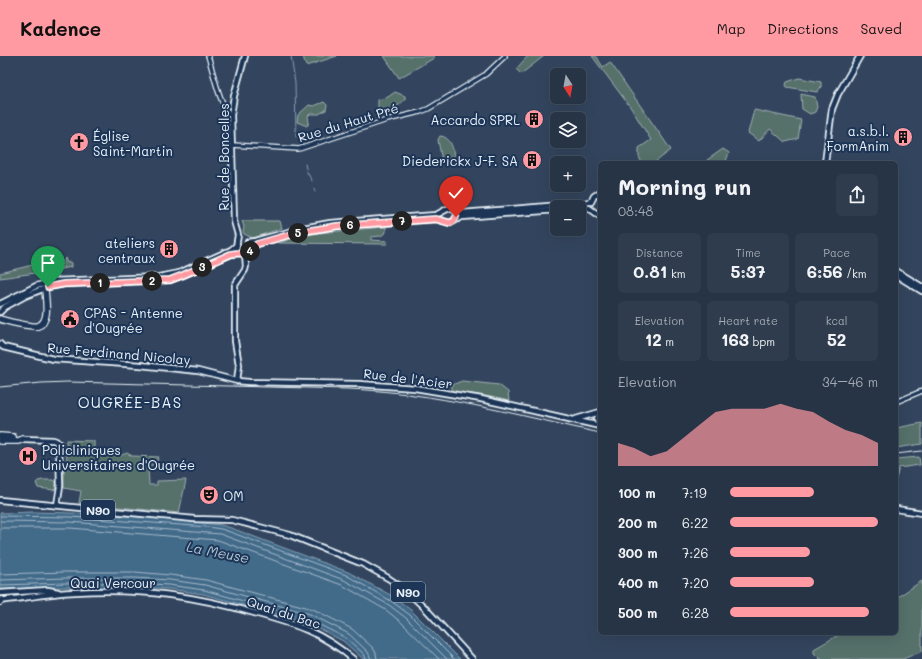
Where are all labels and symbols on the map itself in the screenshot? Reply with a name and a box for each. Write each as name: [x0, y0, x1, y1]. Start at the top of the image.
north arrow: [550, 68, 586, 104]
street label: Rue du Haut Pré: [296, 99, 400, 145]
street label: Rue de Boncelles: [215, 103, 232, 211]
building icon: Accardo SPRL: [523, 108, 545, 130]
place label: Accardo SPRL: [431, 111, 520, 128]
place label: a.s.b.l. FormAnim: [827, 122, 889, 154]
building icon: a.s.b.l. FormAnim: [892, 126, 914, 148]
place label: Église Saint-Martin: [93, 127, 173, 159]
church icon: Église Saint-Martin: [68, 131, 90, 153]
building icon: Diederickx J-F. SA: [521, 149, 543, 171]
place label: Diederickx J-F. SA: [402, 152, 518, 169]
pin: [439, 176, 473, 217]
pin: 7: [392, 211, 412, 231]
pin: 6: [340, 215, 360, 235]
pin: 5: [288, 223, 308, 243]
place label: ateliers centraux: [98, 234, 155, 266]
building icon: ateliers centraux: [158, 238, 180, 260]
pin: 4: [240, 241, 260, 261]
pin: [31, 246, 65, 287]
pin: 3: [192, 257, 212, 277]
pin: 2: [142, 271, 162, 291]
pin: 1: [90, 273, 110, 293]
place label: CPAS - Antenne d'Ougrée: [84, 304, 183, 336]
public building icon: CPAS - Antenne d'Ougrée: [59, 308, 81, 330]
street label: Rue Ferdinand Nicolay: [47, 338, 192, 368]
street label: Rue de l'Acier: [363, 364, 453, 392]
district label: OUGRÉE-BAS: [78, 392, 182, 412]
place label: Policliniques Universitaires d'Ougrée: [42, 441, 195, 473]
hospital icon: Policliniques Universitaires d'Ougrée: [17, 445, 39, 467]
theatre icon: OM: [198, 484, 220, 506]
place label: OM: [223, 487, 244, 504]
road number: N90: [81, 500, 115, 520]
water label: La Meuse: [185, 537, 251, 567]
street label: Quai Vercour: [70, 574, 156, 591]
road number: N90: [391, 582, 425, 602]
street label: Quai du Bac: [245, 592, 323, 632]

